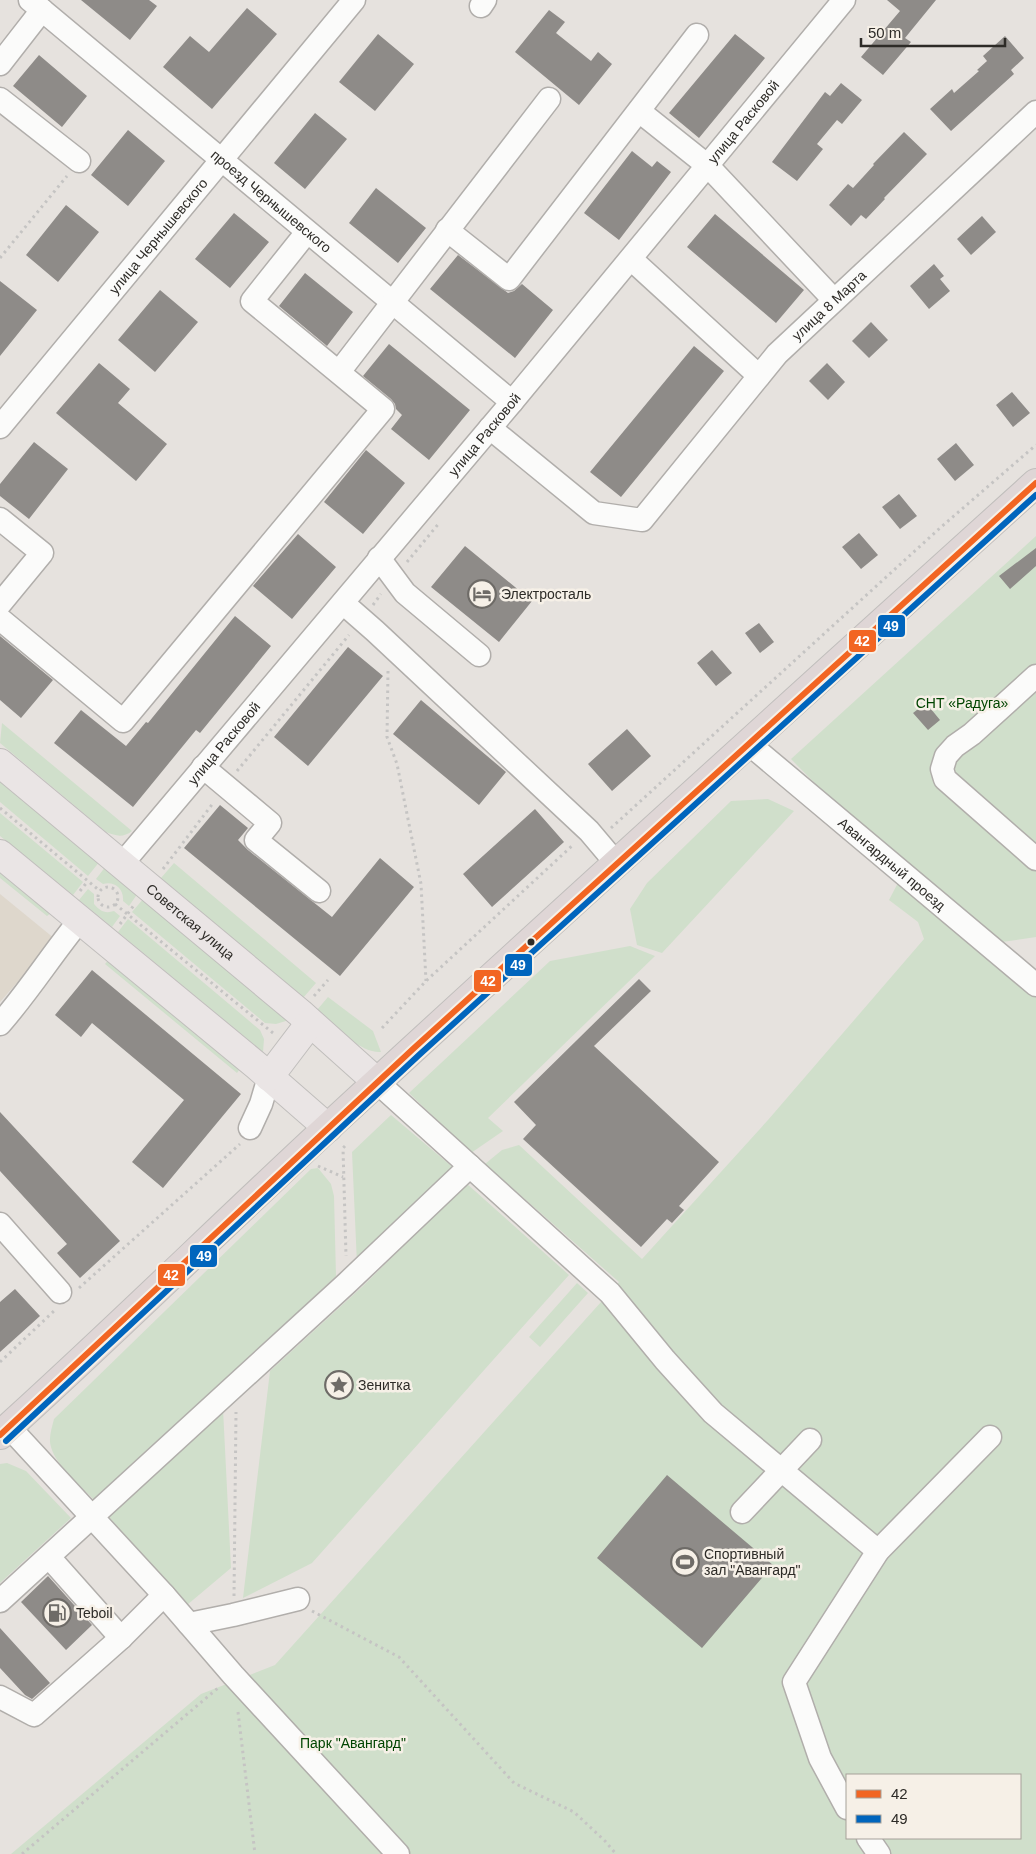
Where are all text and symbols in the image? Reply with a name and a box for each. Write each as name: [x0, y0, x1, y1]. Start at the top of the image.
scale bar: [861, 15, 1005, 47]
text: 50 m: [868, 24, 901, 41]
street label: улица Расковой: [704, 77, 782, 167]
street label: проезд Чернышевского: [208, 146, 335, 256]
street label: улица Чернышевского: [106, 175, 211, 297]
street label: улица 8 Марта: [789, 267, 869, 344]
street label: улица Расковой: [445, 390, 524, 479]
hotel icon: Электросталь: [467, 579, 497, 609]
place label: Электросталь: [501, 586, 591, 602]
line badge: 49: [877, 614, 906, 638]
text: 49: [883, 618, 899, 634]
line badge: 42: [848, 629, 877, 653]
text: 42: [854, 633, 870, 649]
park label: СНТ «Радуга»: [916, 695, 1009, 711]
street label: улица Расковой: [185, 699, 263, 788]
street label: Авангардный проезд: [835, 814, 949, 913]
street label: Советская улица: [143, 880, 238, 963]
unlabelled marker: [526, 937, 536, 947]
line badge: 49: [504, 953, 533, 977]
text: 49: [510, 957, 526, 973]
line badge: 42: [473, 969, 502, 993]
text: 42: [480, 973, 496, 989]
line badge: 49: [189, 1244, 218, 1268]
text: 49: [196, 1248, 212, 1264]
line badge: 42: [157, 1263, 186, 1287]
text: 42: [163, 1267, 179, 1283]
place icon: Зенитка: [324, 1370, 354, 1400]
place label: Зенитка: [358, 1377, 411, 1393]
place label: Спортивный зал "Авангард": [704, 1546, 801, 1578]
sports icon: Спортивный зал "Авангард": [670, 1547, 700, 1577]
fuel station icon: Teboil: [42, 1598, 72, 1628]
place label: Teboil: [76, 1605, 113, 1621]
park label: Парк "Авангард": [300, 1735, 406, 1751]
legend: [846, 1774, 1021, 1839]
text: 42: [891, 1785, 908, 1802]
text: 49: [891, 1810, 908, 1827]

